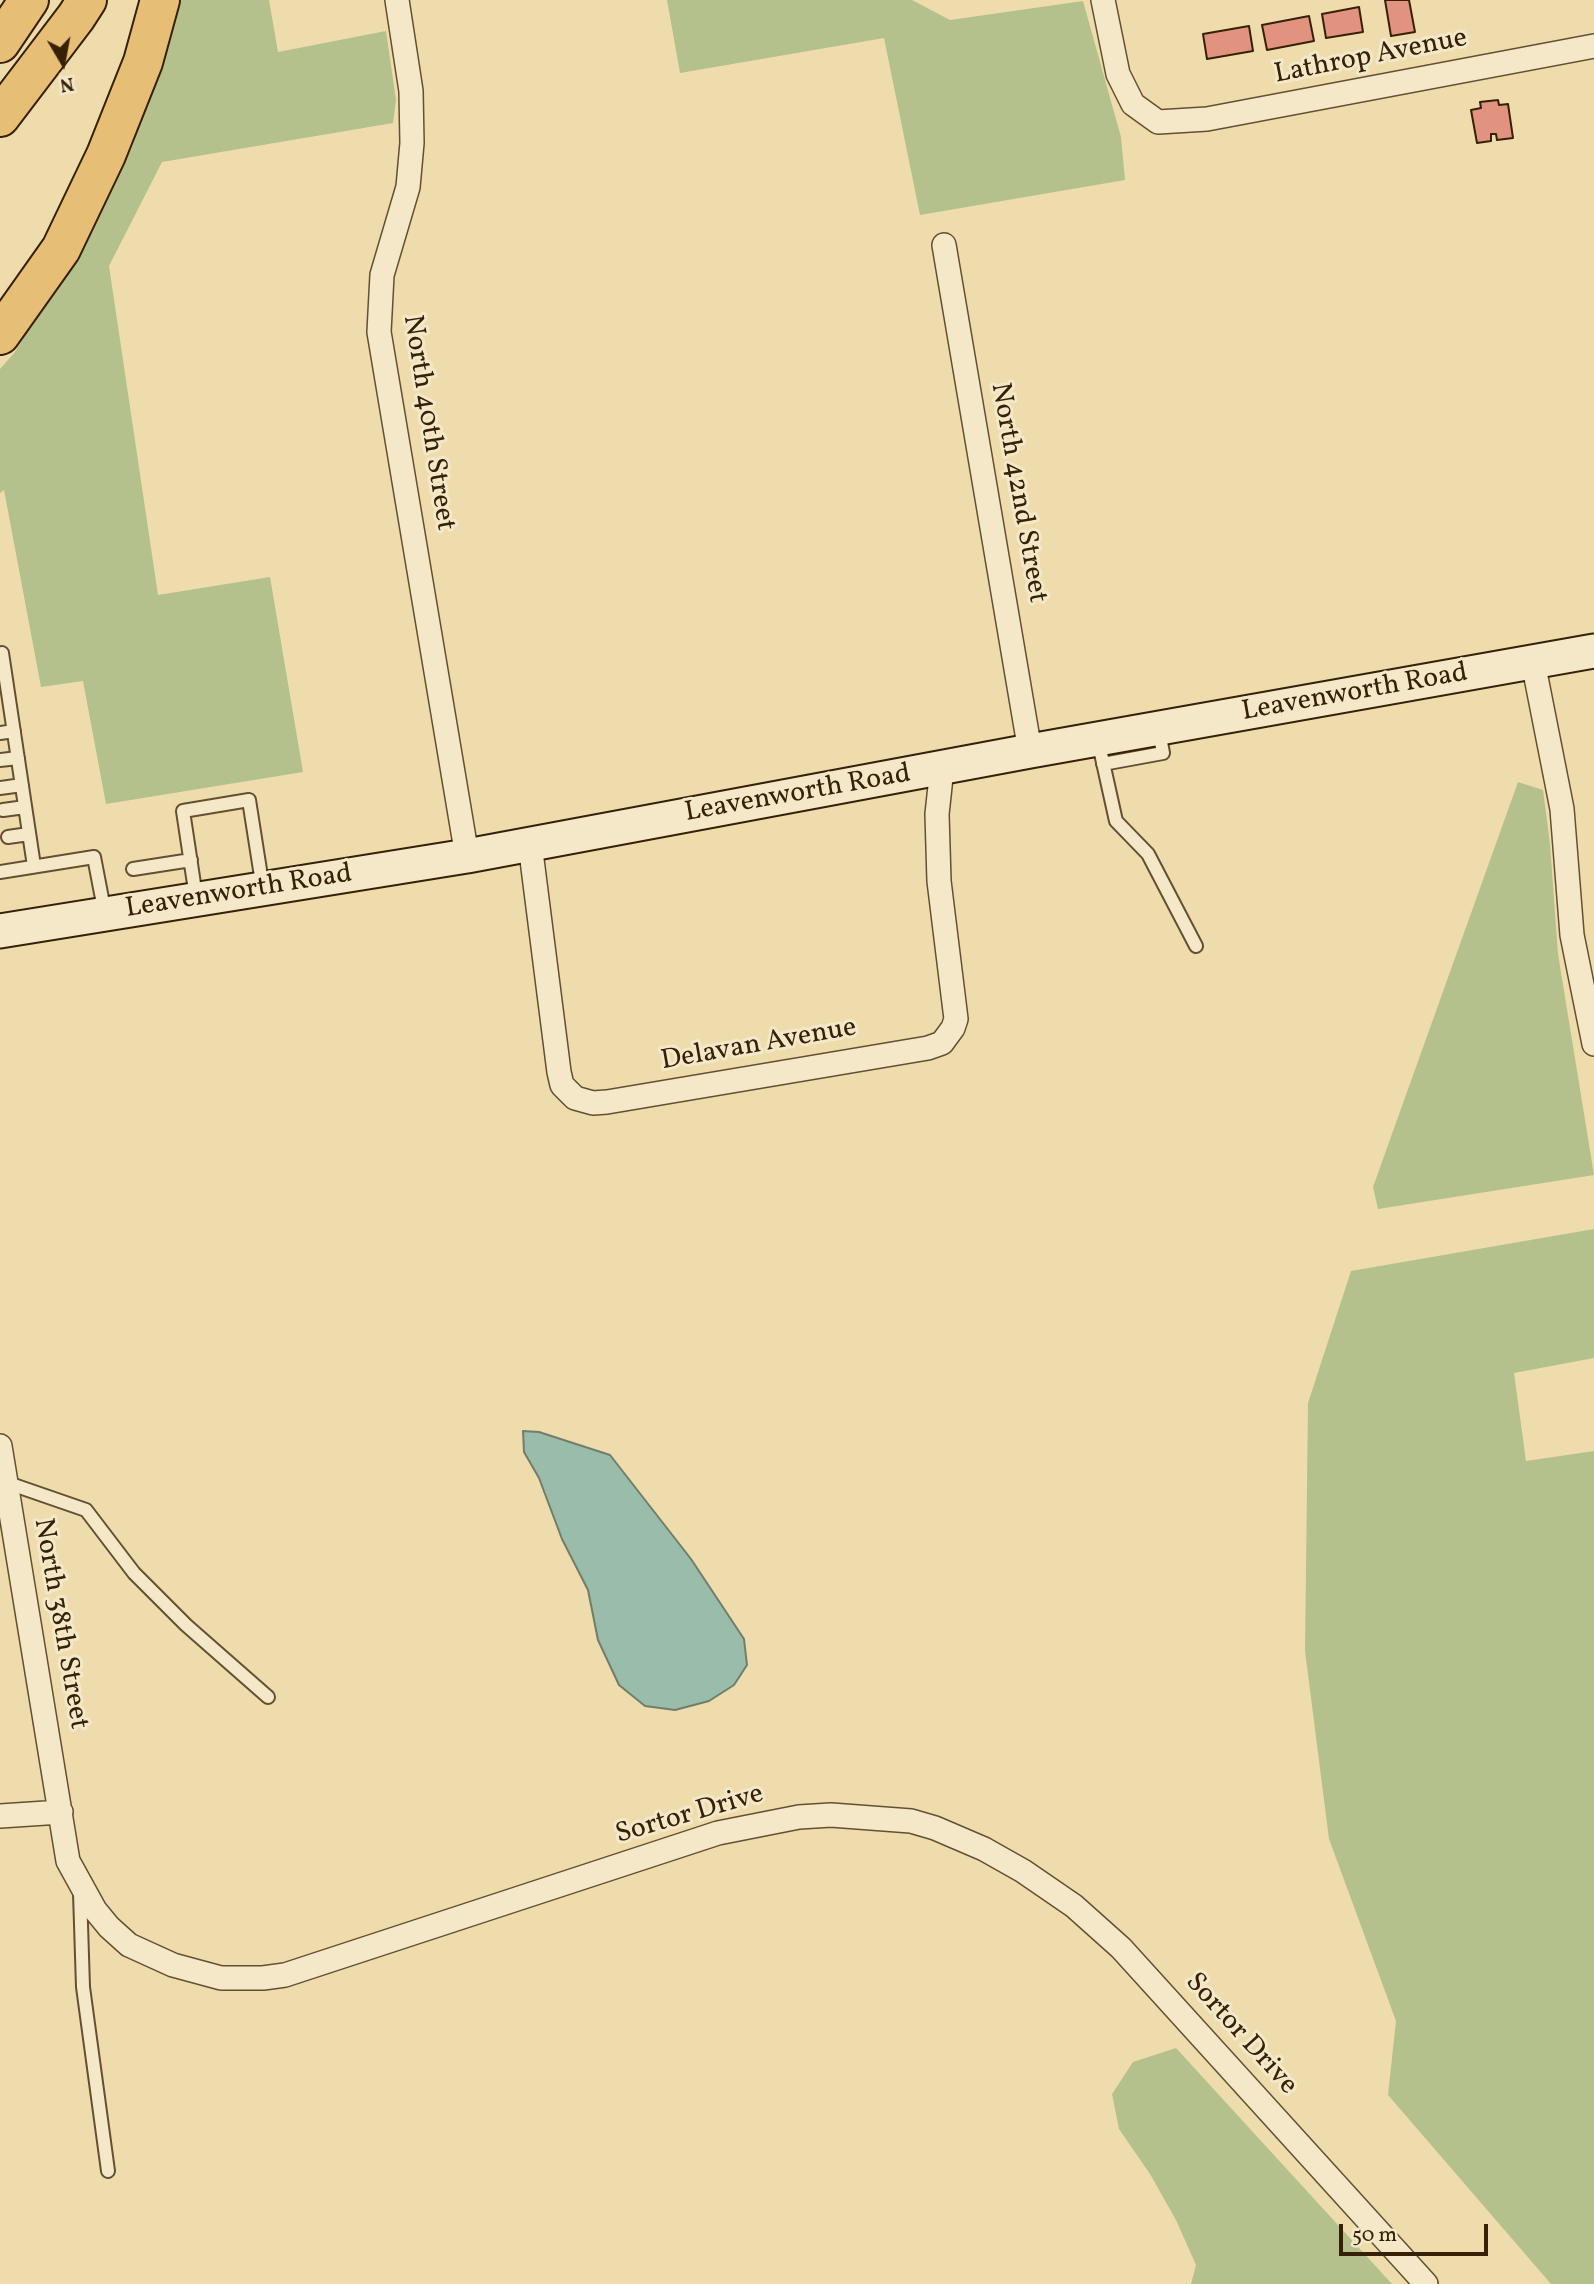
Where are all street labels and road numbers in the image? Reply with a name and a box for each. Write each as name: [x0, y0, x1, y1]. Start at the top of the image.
street label: Lathrop Avenue: [1272, 23, 1470, 93]
street label: North 40th Street: [393, 313, 461, 533]
street label: North 42nd Street: [981, 380, 1053, 606]
street label: Leavenworth Road: [1239, 658, 1471, 730]
street label: Leavenworth Road: [682, 759, 914, 831]
street label: Leavenworth Road: [123, 859, 355, 927]
street label: Delavan Avenue: [659, 1012, 859, 1080]
street label: North 38th Street: [24, 1516, 94, 1732]
street label: Sortor Drive: [612, 1779, 768, 1853]
street label: Sortor Drive: [1177, 1967, 1303, 2103]

